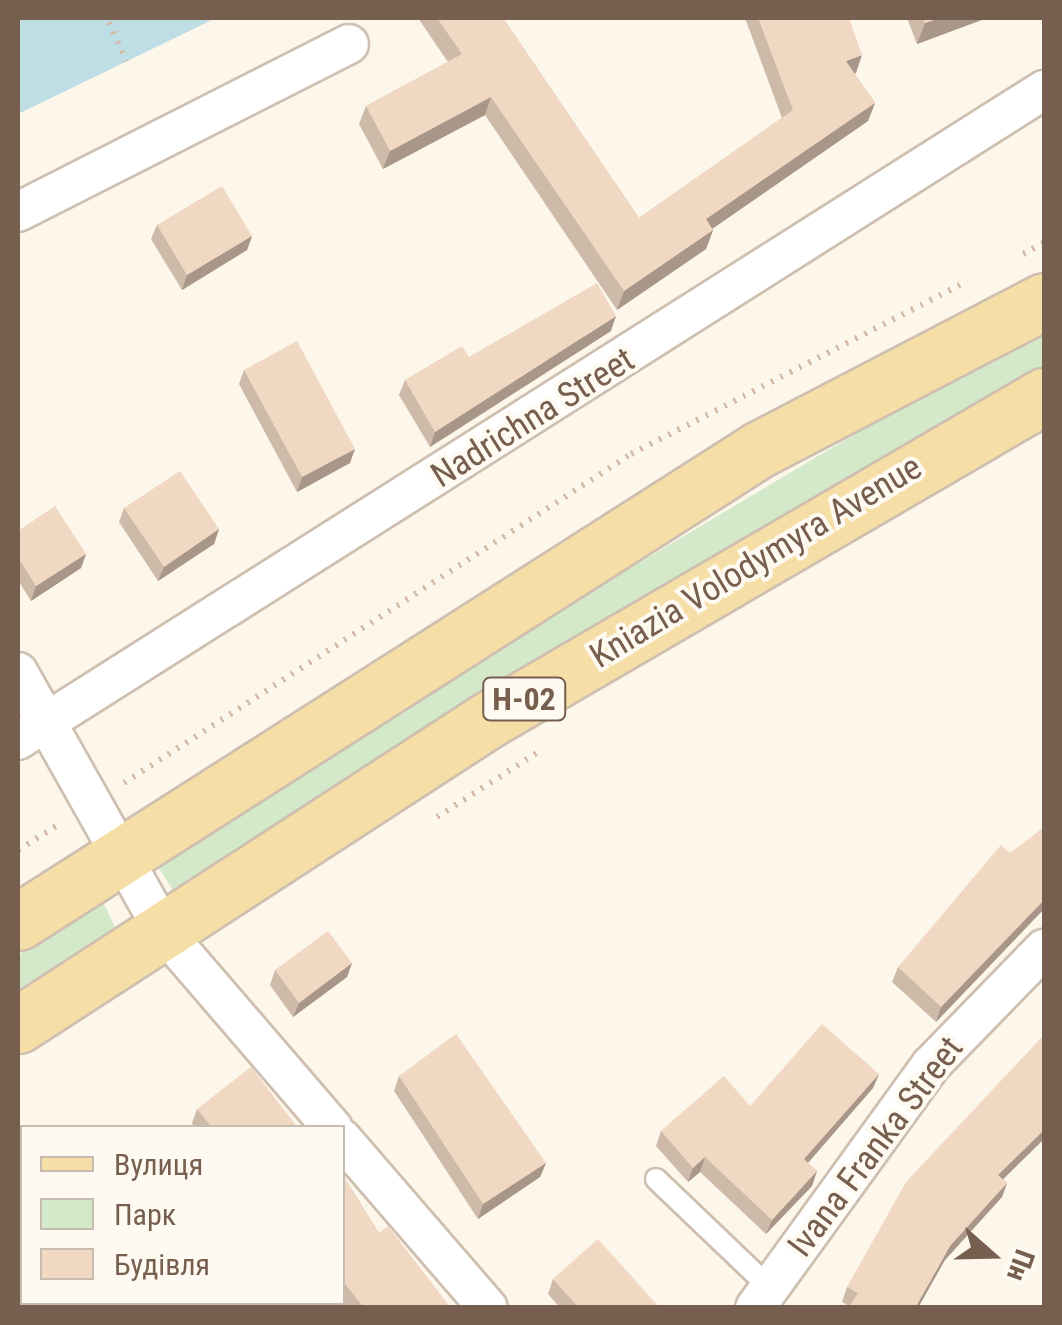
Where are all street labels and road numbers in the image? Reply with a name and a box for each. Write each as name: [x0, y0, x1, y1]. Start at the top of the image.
street label: Nadrichna Street: [424, 339, 642, 497]
street label: Kniazia Volodymyra Avenue: [583, 446, 929, 678]
road number: Н-02: [482, 672, 566, 726]
street label: Ivana Franka Street: [780, 1029, 972, 1265]

